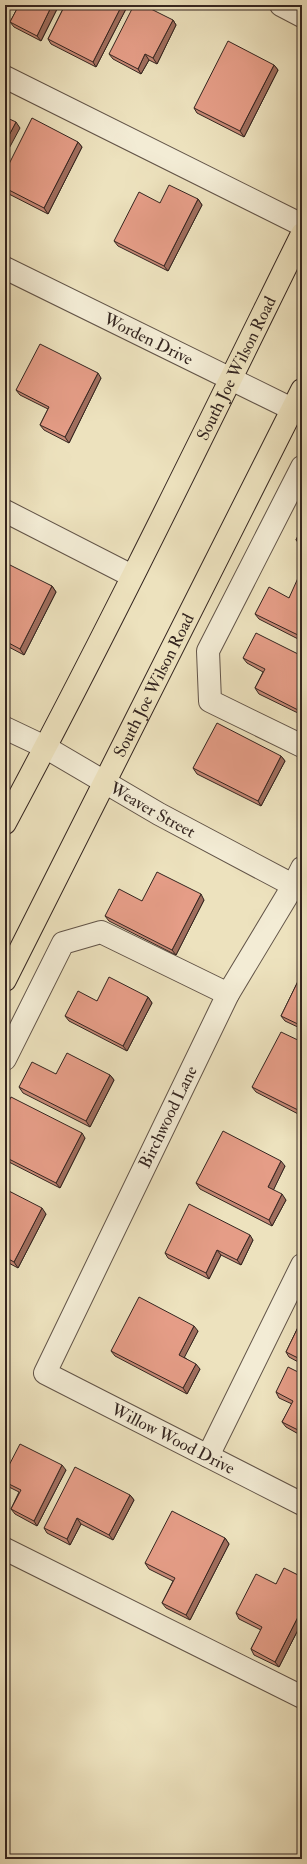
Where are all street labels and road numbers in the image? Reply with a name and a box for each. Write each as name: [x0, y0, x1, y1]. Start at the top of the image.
street label: South Joe Wilson Road: [192, 292, 281, 444]
street label: Worden Drive: [100, 307, 197, 369]
street label: South Joe Wilson Road: [108, 609, 199, 761]
street label: Weaver Street: [105, 777, 200, 842]
street label: Birchwood Lane: [134, 1062, 202, 1172]
street label: Willow Wood Drive: [107, 1398, 238, 1479]

